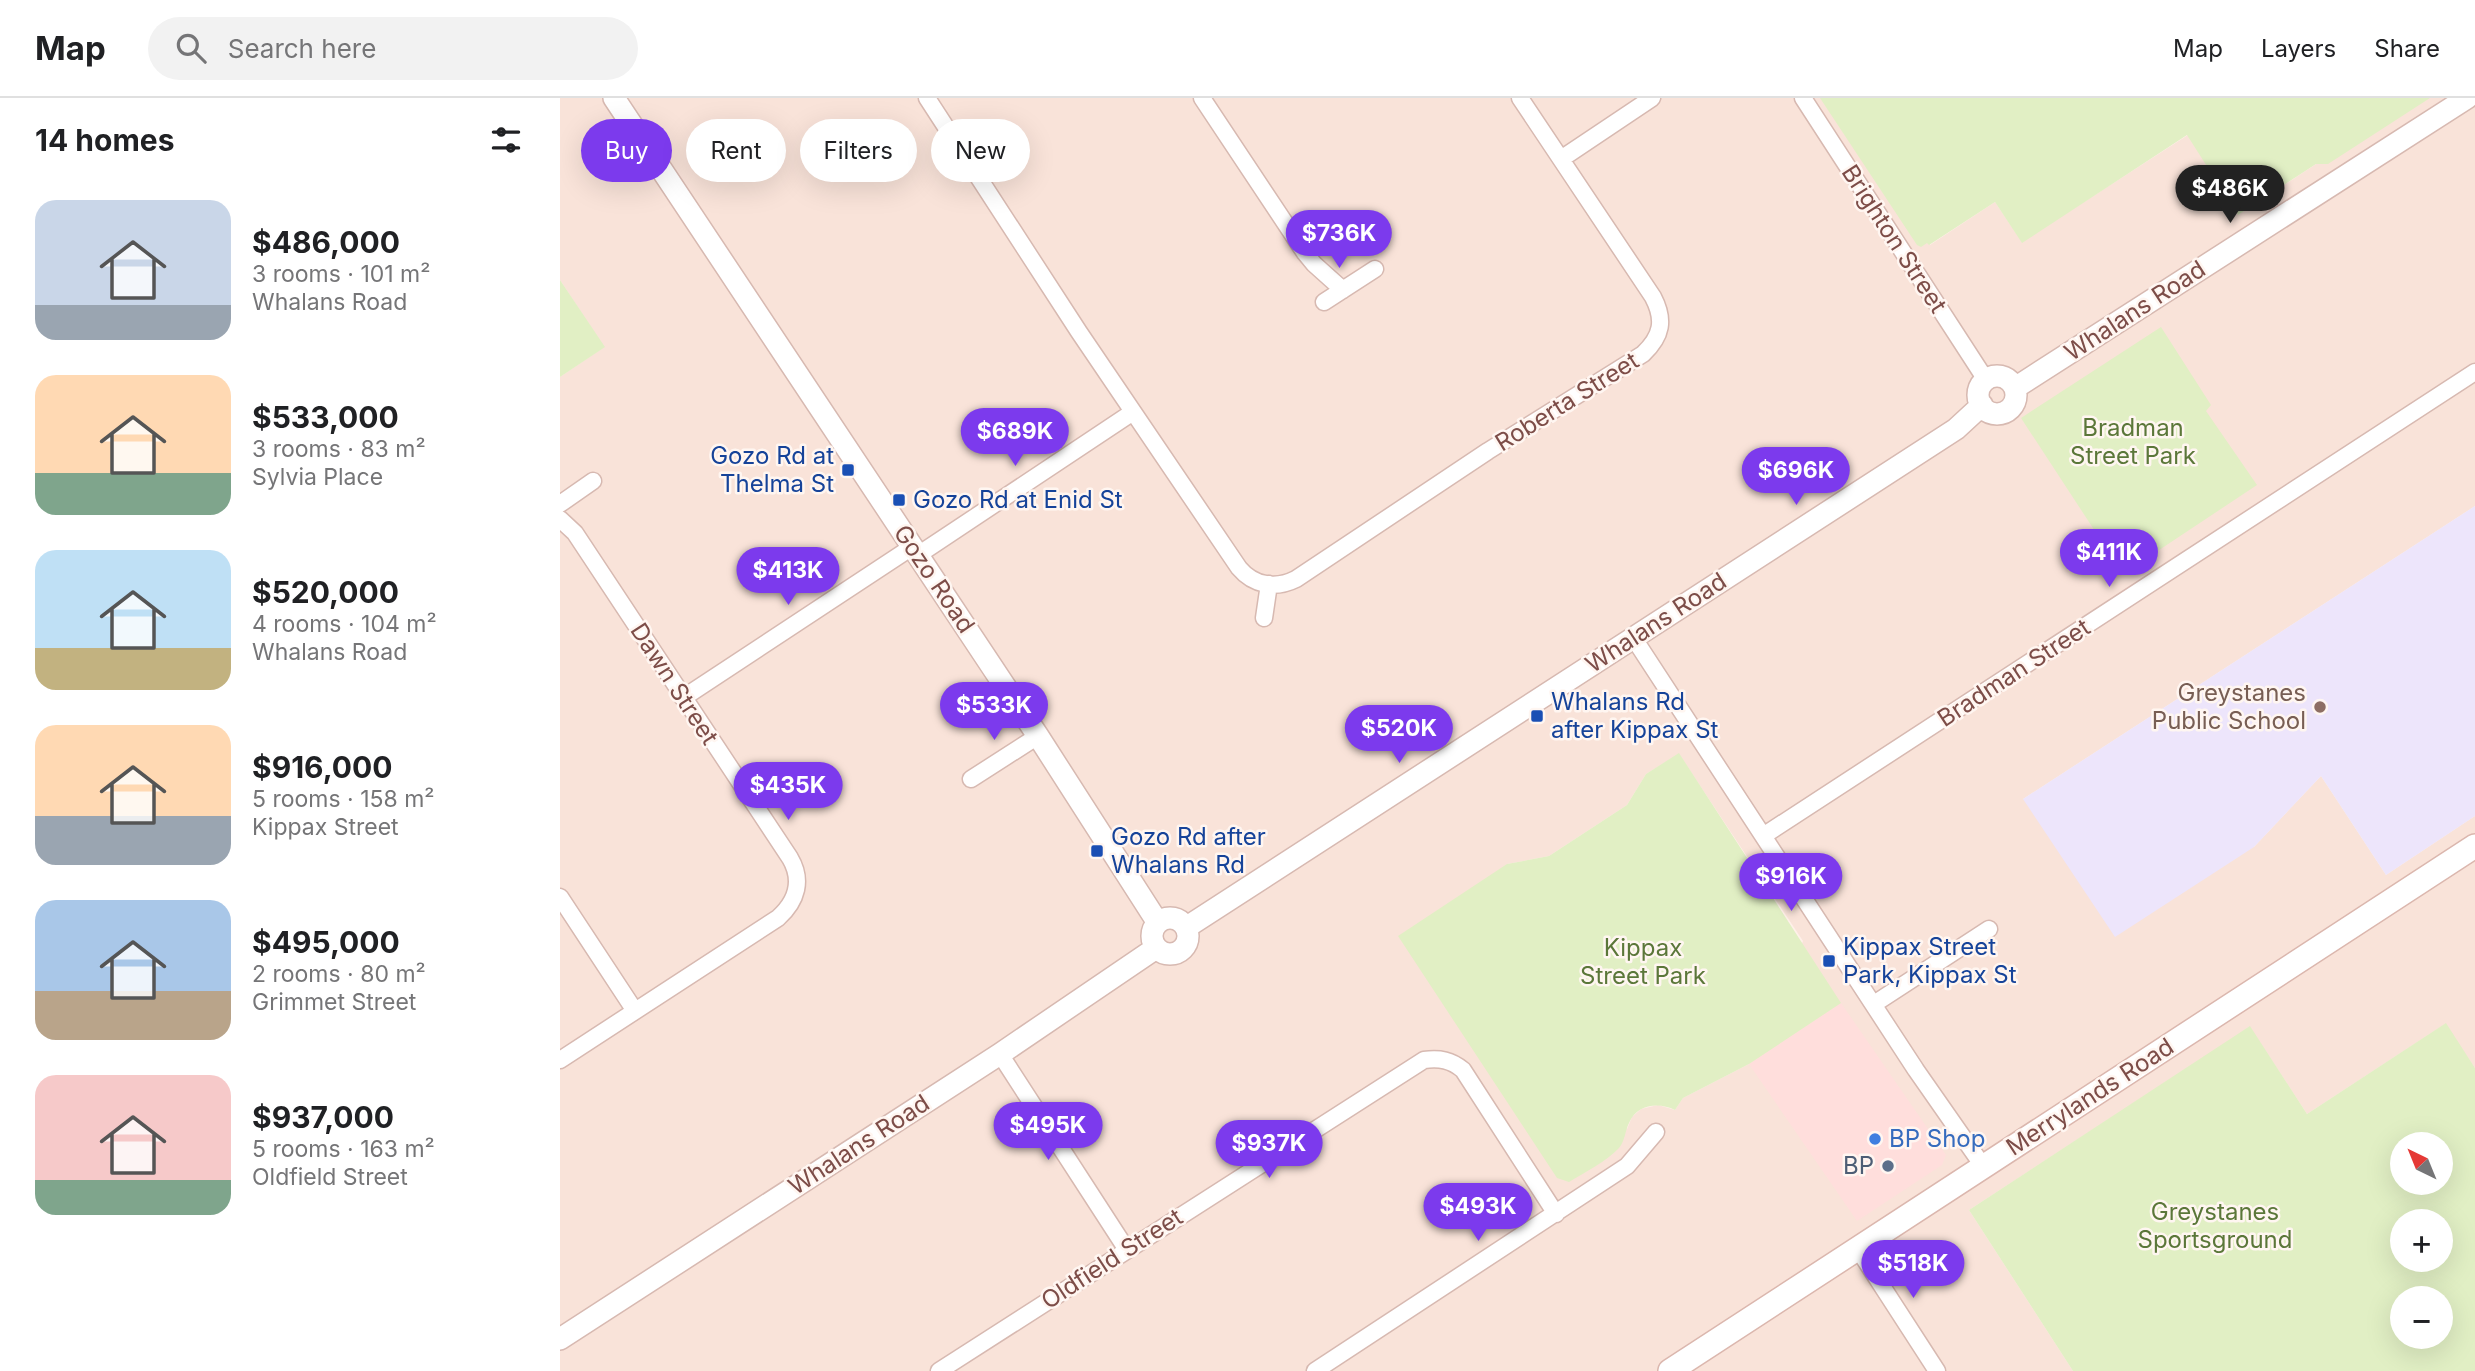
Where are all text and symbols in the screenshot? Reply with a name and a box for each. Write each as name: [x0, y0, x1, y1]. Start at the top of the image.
search box: [148, 17, 638, 80]
text: Map: [35, 28, 106, 68]
icon: search: [172, 29, 210, 67]
text: Search here: [228, 33, 376, 64]
text: Map: [2173, 34, 2223, 63]
text: Layers: [2261, 34, 2336, 63]
text: Share: [2374, 34, 2440, 63]
chip: Buy: [581, 119, 672, 182]
chip: Rent: [686, 119, 786, 182]
chip: Filters: [800, 119, 917, 182]
chip: New: [931, 119, 1030, 182]
icon: filters: [487, 121, 525, 159]
text: 14 homes: [35, 122, 174, 158]
street label: Brighton Street: [1836, 159, 1953, 318]
pin: $486K: [2181, 166, 2279, 225]
text: $486K: [2191, 174, 2269, 202]
pin: $736K: [1290, 211, 1388, 270]
text: $736K: [1302, 219, 1376, 247]
text: $486,000: [252, 224, 400, 260]
icon: home: [91, 228, 175, 312]
street label: Whalans Road: [2059, 254, 2211, 367]
text: 3 rooms · 101 m²: [252, 260, 430, 288]
text: Whalans Road: [252, 288, 407, 316]
street label: Roberta Street: [1490, 346, 1644, 457]
text: $533,000: [252, 399, 399, 435]
icon: home: [91, 403, 175, 487]
pin: $689K: [966, 408, 1064, 468]
park label: Bradman Street Park: [2070, 413, 2196, 470]
text: $689K: [977, 417, 1053, 445]
text: 3 rooms · 83 m²: [252, 435, 426, 463]
place label: Gozo Rd at Thelma St: [710, 441, 834, 498]
pin: $696K: [1747, 448, 1845, 507]
text: $696K: [1758, 456, 1834, 484]
marker: Gozo Rd at Thelma St: [840, 462, 856, 478]
text: Sylvia Place: [252, 463, 383, 491]
place label: Gozo Rd at Enid St: [913, 485, 1123, 514]
marker: Gozo Rd at Enid St: [891, 492, 907, 508]
street label: Gozo Road: [888, 519, 981, 638]
pin: $411K: [2060, 530, 2158, 589]
text: $411K: [2076, 538, 2142, 566]
pin: $413K: [739, 547, 837, 607]
text: $413K: [752, 556, 824, 584]
street label: Whalans Road: [1580, 566, 1732, 679]
text: $520,000: [252, 574, 399, 610]
icon: home: [91, 578, 175, 662]
text: 4 rooms · 104 m²: [252, 610, 437, 638]
street label: Bradman Street: [1932, 612, 2096, 733]
street label: Dawn Street: [624, 618, 725, 750]
text: Whalans Road: [252, 638, 407, 666]
place label: Greystanes Public School: [2152, 678, 2306, 735]
pin: $533K: [945, 682, 1043, 742]
place label: Whalans Rd after Kippax St: [1551, 687, 1719, 744]
text: $533K: [956, 691, 1032, 719]
marker: Greystanes Public School: [2312, 699, 2328, 715]
pin: $520K: [1350, 706, 1448, 765]
marker: Whalans Rd after Kippax St: [1529, 708, 1545, 724]
text: $520K: [1361, 714, 1437, 742]
text: $916,000: [252, 749, 392, 785]
icon: home: [91, 753, 175, 837]
pin: $435K: [739, 762, 837, 822]
text: $435K: [750, 771, 826, 799]
text: 5 rooms · 158 m²: [252, 785, 435, 813]
text: Kippax Street: [252, 813, 399, 841]
place label: Gozo Rd after Whalans Rd: [1111, 822, 1266, 879]
marker: Gozo Rd after Whalans Rd: [1089, 843, 1105, 859]
pin: $916K: [1742, 854, 1840, 913]
text: $916K: [1755, 862, 1827, 890]
text: $495,000: [252, 924, 400, 960]
icon: home: [91, 928, 175, 1012]
place label: Kippax Street Park, Kippax St: [1843, 932, 2017, 989]
park label: Kippax Street Park: [1580, 933, 1706, 990]
marker: Kippax Street Park, Kippax St: [1821, 953, 1837, 969]
text: 2 rooms · 80 m²: [252, 960, 426, 988]
text: Grimmet Street: [252, 988, 416, 1016]
street label: Merrylands Road: [2001, 1032, 2179, 1161]
street label: Whalans Road: [783, 1088, 935, 1201]
text: $937,000: [252, 1099, 394, 1135]
pin: $495K: [999, 1102, 1097, 1162]
icon: home: [91, 1103, 175, 1187]
text: $495K: [1010, 1111, 1086, 1139]
pin: $937K: [1220, 1121, 1318, 1180]
place label: BP Shop: [1889, 1124, 1985, 1153]
text: $937K: [1232, 1129, 1306, 1157]
marker: BP Shop: [1867, 1131, 1883, 1147]
north arrow: [2390, 1132, 2454, 1195]
map controls: [2390, 1132, 2453, 1349]
text: 5 rooms · 163 m²: [252, 1135, 435, 1163]
place label: BP: [1843, 1151, 1874, 1180]
marker: BP: [1880, 1158, 1896, 1174]
text: Oldfield Street: [252, 1163, 408, 1191]
pin: $493K: [1429, 1184, 1527, 1243]
text: $493K: [1440, 1192, 1516, 1220]
park label: Greystanes Sportsground: [2138, 1197, 2293, 1254]
street label: Oldfield Street: [1036, 1202, 1188, 1315]
button: +: [2390, 1209, 2453, 1272]
pin: $518K: [1864, 1240, 1962, 1300]
text: $518K: [1877, 1249, 1949, 1277]
button: −: [2390, 1286, 2453, 1349]

